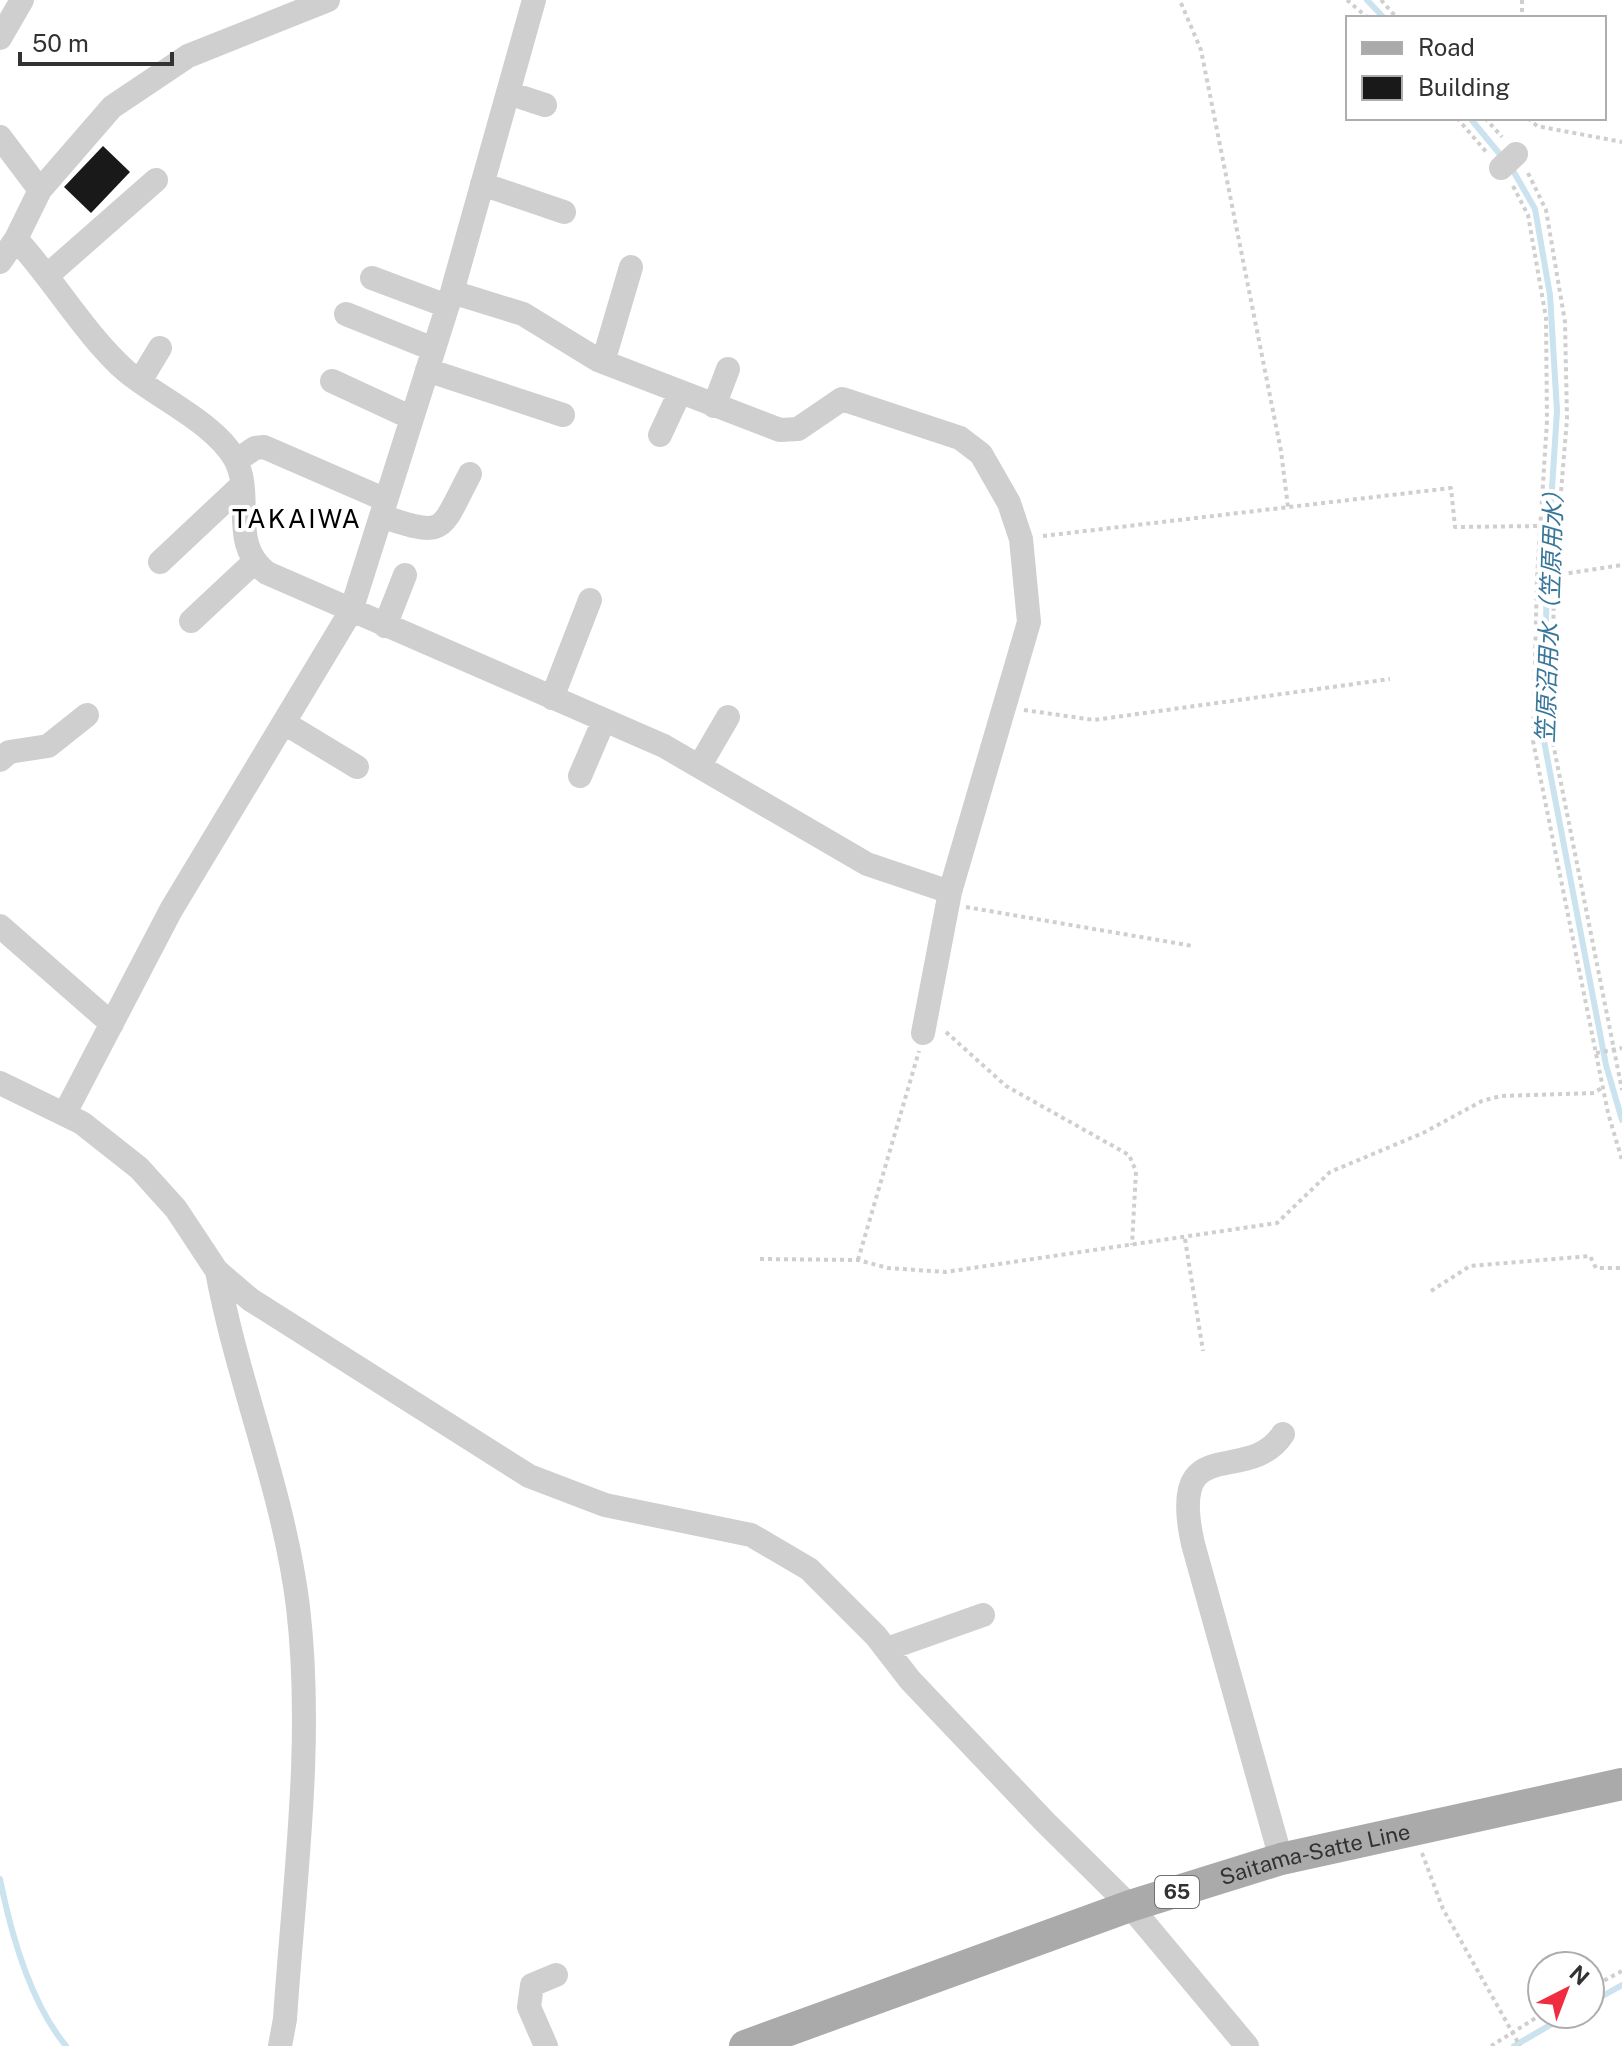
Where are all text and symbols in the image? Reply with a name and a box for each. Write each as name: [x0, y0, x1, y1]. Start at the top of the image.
scale bar: [20, 16, 172, 66]
legend: [1346, 16, 1606, 120]
text: 50 m: [32, 29, 89, 57]
text: Road: [1418, 33, 1475, 61]
text: Building: [1418, 73, 1510, 101]
water label: 笠原沼用水（笠原用水）: [1530, 479, 1568, 743]
district label: TAKAIWA: [232, 503, 362, 534]
street label: Saitama-Satte Line: [1217, 1818, 1413, 1890]
road number: 65: [1155, 1876, 1199, 1908]
north arrow: [1526, 1950, 1606, 2030]
text: N: [1564, 1960, 1594, 1991]

